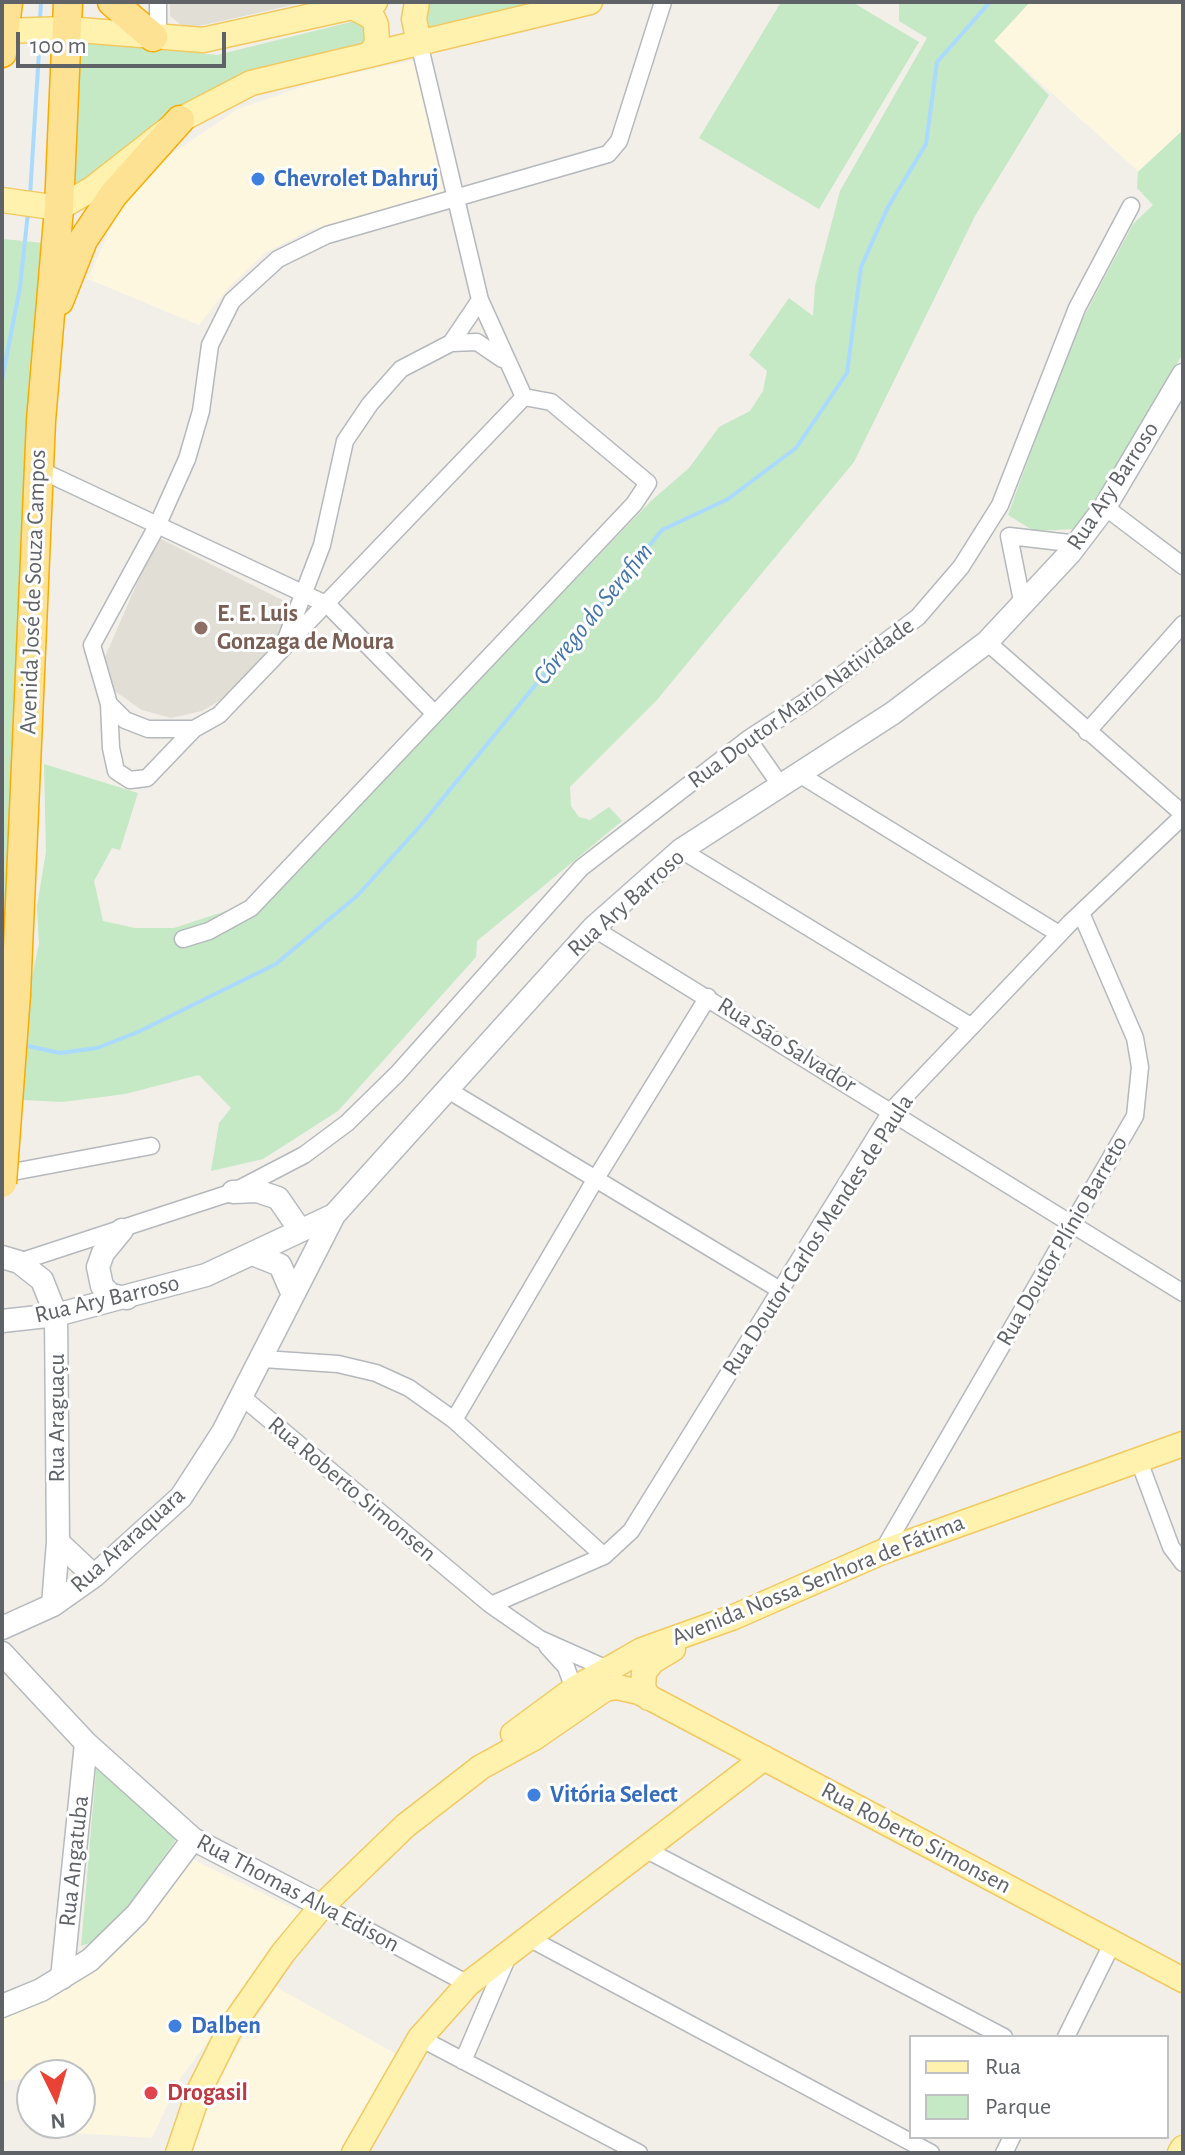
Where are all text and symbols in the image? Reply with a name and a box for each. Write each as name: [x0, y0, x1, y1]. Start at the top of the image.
scale bar: [20, 16, 230, 66]
text: 100 m: [30, 34, 87, 58]
place label: Chevrolet Dahruj: [274, 165, 439, 193]
marker: Chevrolet Dahruj: [249, 170, 267, 188]
street label: Rua Ary Barroso: [1061, 416, 1165, 556]
street label: Avenida José de Souza Campos: [14, 449, 52, 735]
water label: Córrego do Serafim: [526, 537, 660, 691]
place label: E. E. Luis Gonzaga de Moura: [217, 600, 394, 656]
street label: Rua Doutor Mario Natividade: [682, 611, 920, 795]
marker: E. E. Luis Gonzaga de Moura: [192, 619, 210, 637]
street label: Rua Ary Barroso: [561, 843, 691, 963]
street label: Rua São Salvador: [712, 991, 862, 1099]
street label: Rua Doutor Carlos Mendes de Paula: [716, 1089, 920, 1381]
street label: Rua Doutor Plínio Barreto: [990, 1131, 1134, 1351]
street label: Rua Ary Barroso: [32, 1268, 182, 1330]
street label: Rua Araguaçu: [43, 1354, 71, 1482]
street label: Rua Roberto Simonsen: [262, 1410, 442, 1568]
street label: Rua Araraquara: [65, 1481, 191, 1599]
street label: Avenida Nossa Senhora de Fátima: [667, 1508, 969, 1652]
street label: Rua Roberto Simonsen: [816, 1776, 1016, 1900]
place label: Vitória Select: [550, 1781, 678, 1809]
marker: Vitória Select: [525, 1786, 543, 1804]
street label: Rua Angatuba: [53, 1794, 95, 1928]
street label: Rua Thomas Alva Edison: [192, 1827, 404, 1959]
place label: Dalben: [191, 2012, 261, 2040]
marker: Dalben: [166, 2017, 184, 2035]
legend: [909, 2035, 1169, 2139]
text: Rua: [985, 2055, 1021, 2079]
north arrow: [16, 2059, 96, 2139]
place label: Drogasil: [167, 2079, 248, 2107]
marker: Drogasil: [142, 2084, 160, 2102]
text: Parque: [985, 2095, 1051, 2119]
text: N: [49, 2109, 67, 2133]

